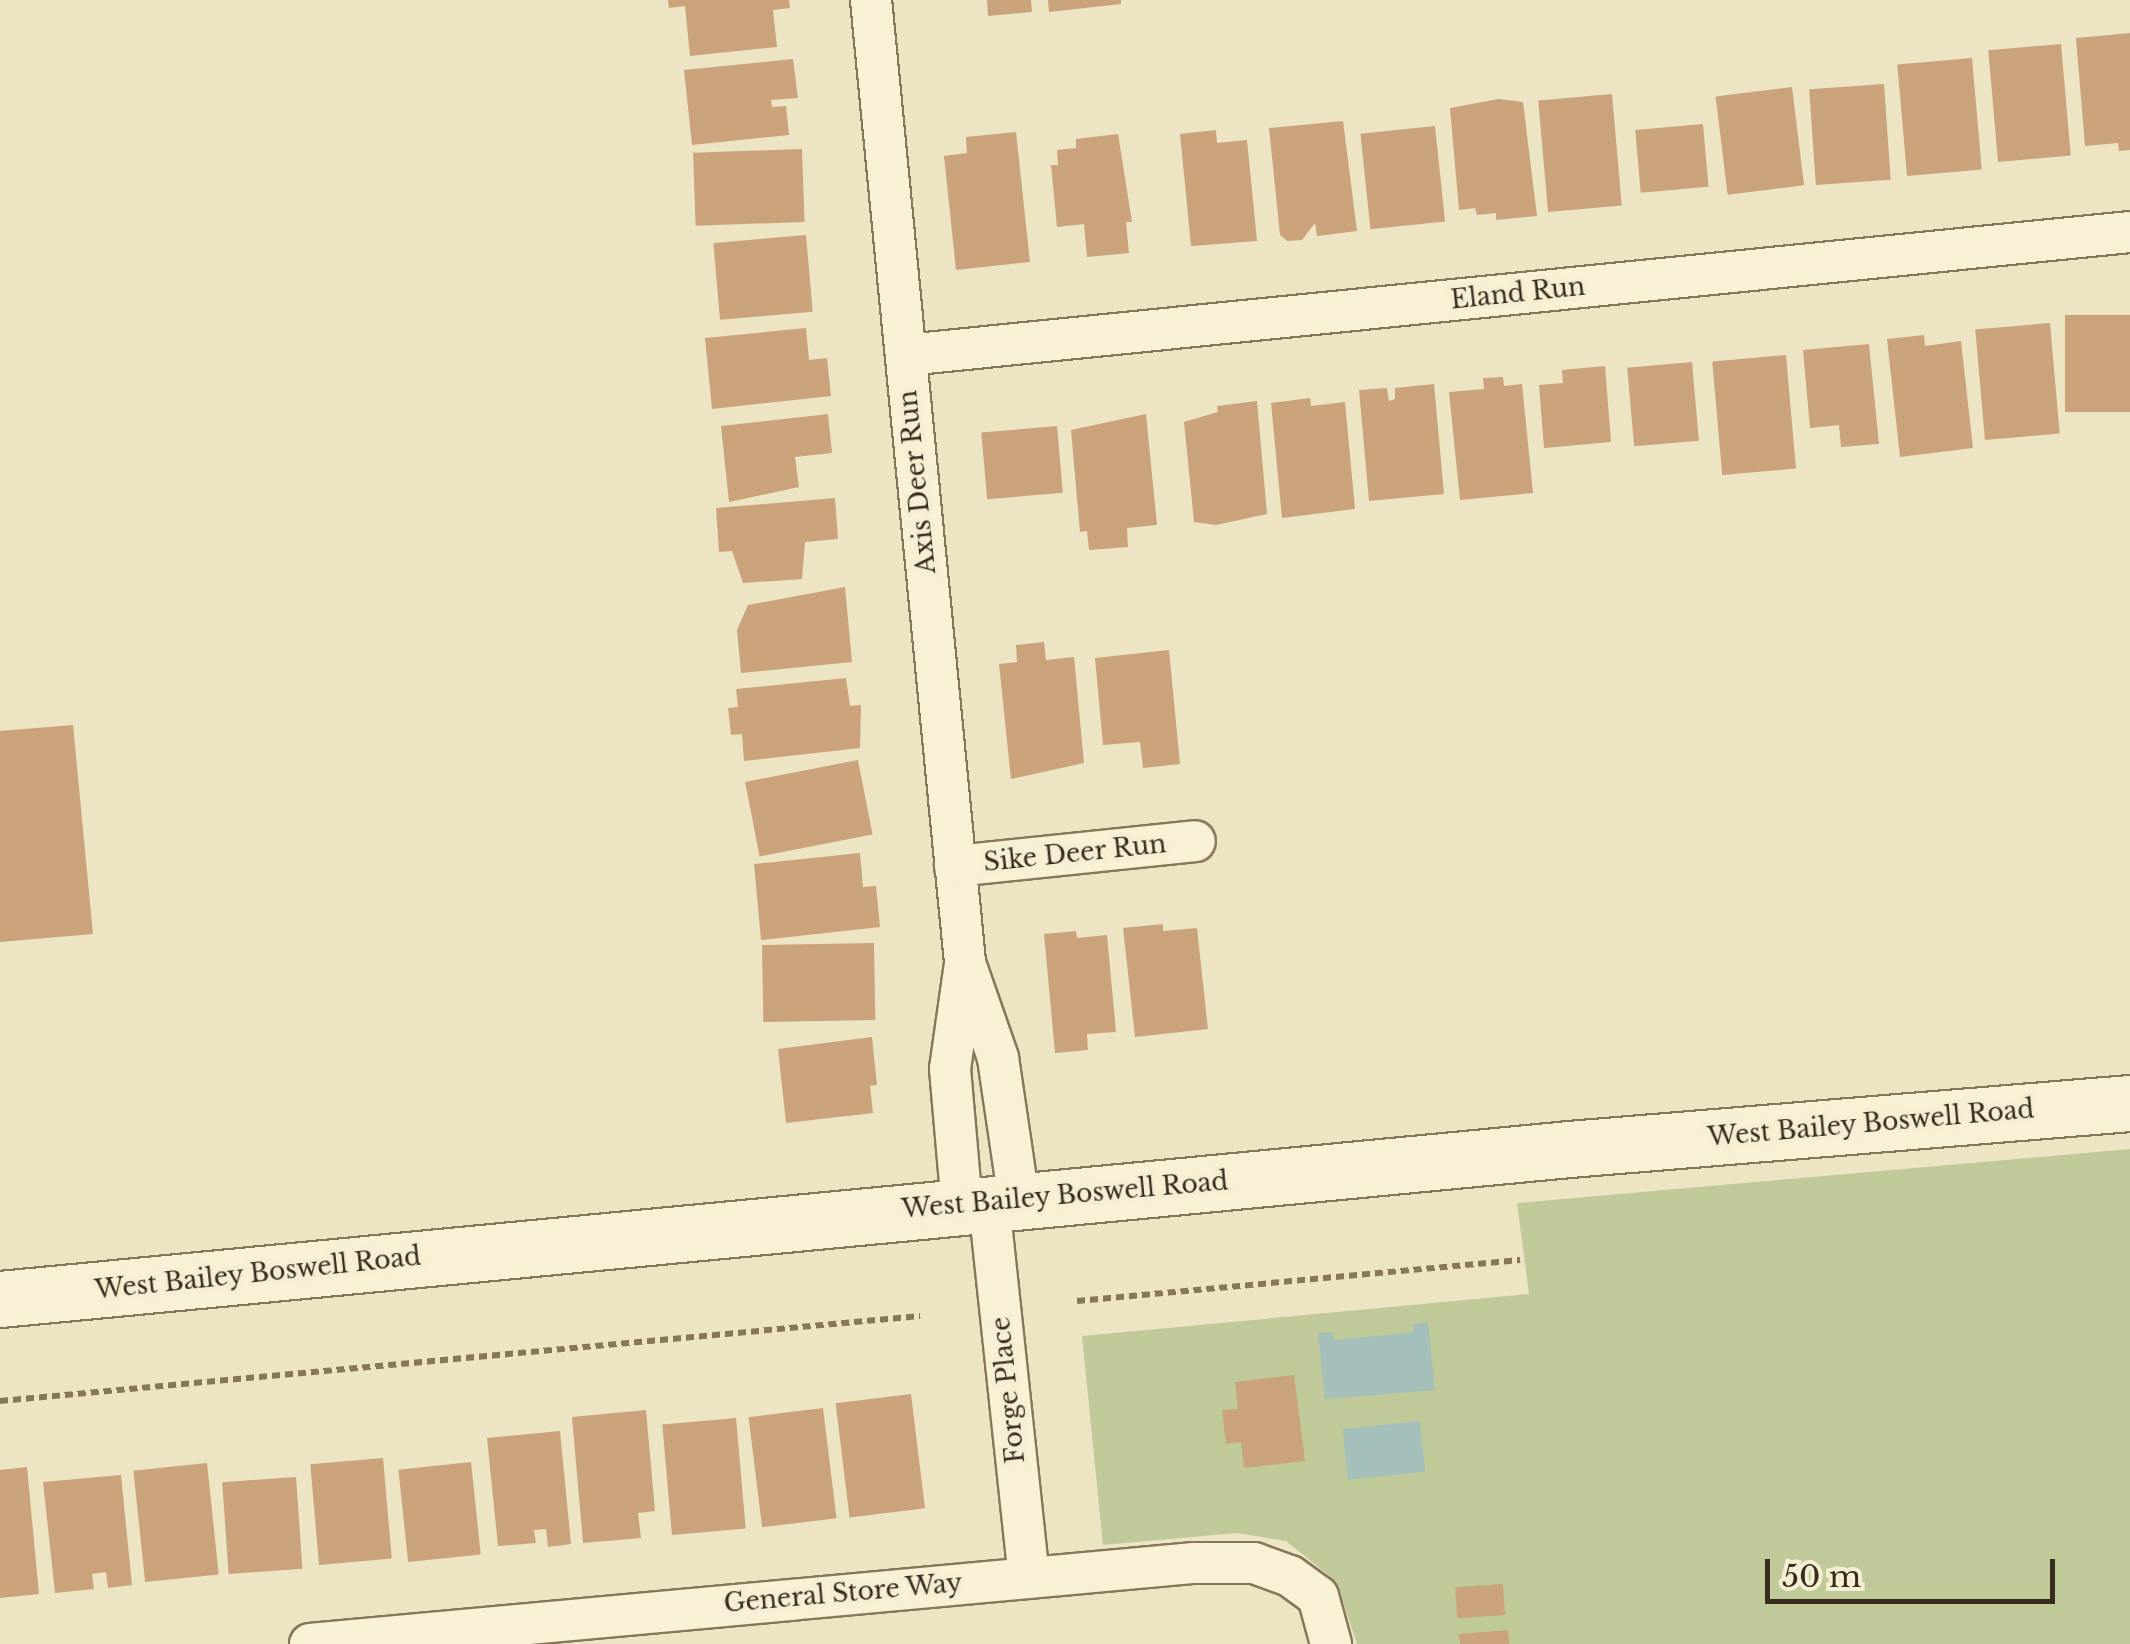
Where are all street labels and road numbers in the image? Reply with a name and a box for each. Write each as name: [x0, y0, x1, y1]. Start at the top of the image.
street label: Eland Run: [1449, 272, 1587, 316]
street label: Axis Deer Run: [893, 388, 943, 576]
street label: Sike Deer Run: [982, 829, 1168, 879]
street label: West Bailey Boswell Road: [1706, 1095, 2036, 1153]
street label: West Bailey Boswell Road: [900, 1167, 1230, 1225]
street label: West Bailey Boswell Road: [93, 1242, 423, 1306]
street label: Forge Place: [986, 1315, 1032, 1465]
street label: General Store Way: [722, 1569, 964, 1619]

